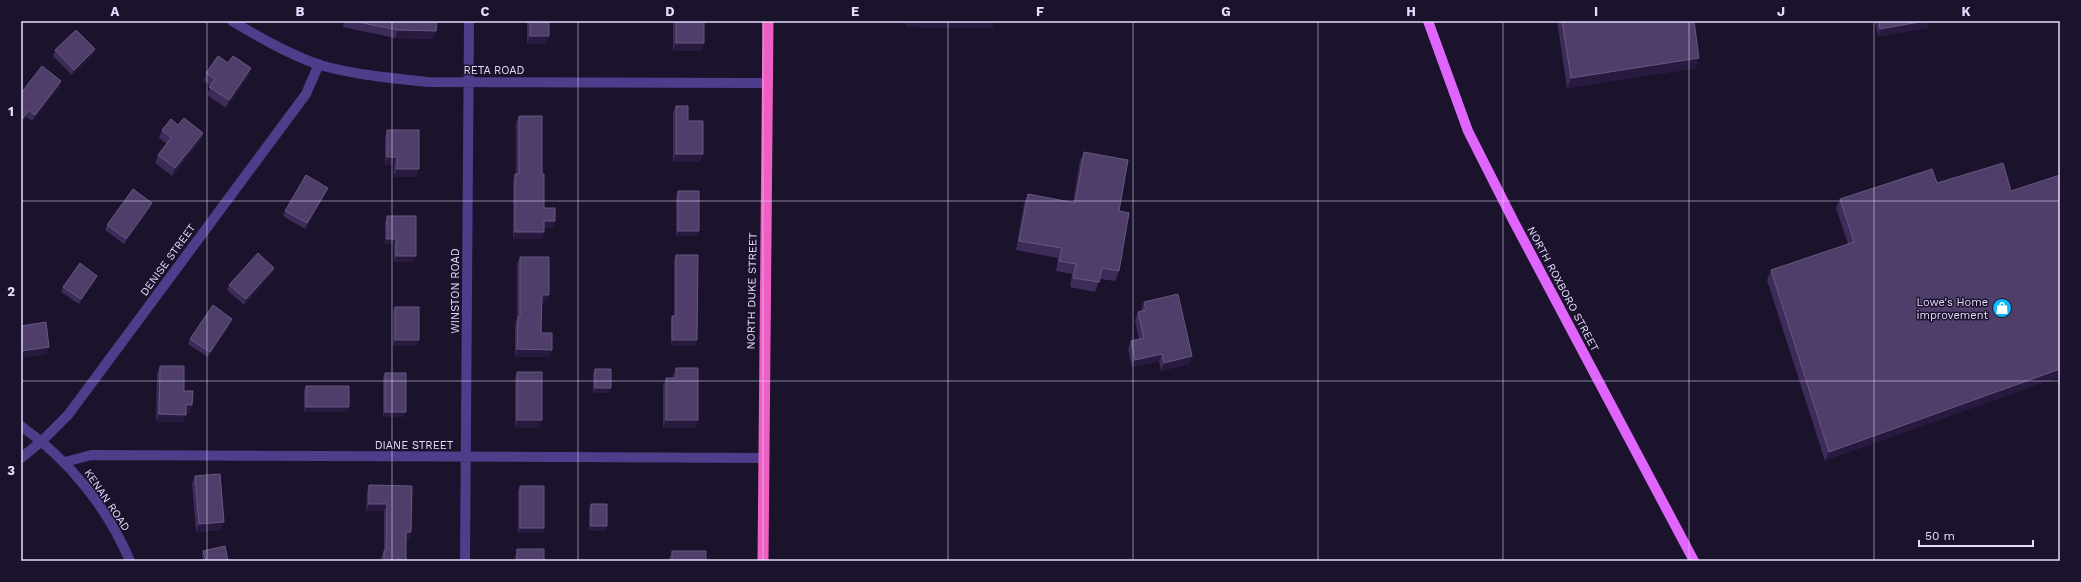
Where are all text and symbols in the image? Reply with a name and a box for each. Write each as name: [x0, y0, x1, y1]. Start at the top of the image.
text: A: [111, 4, 120, 19]
text: B: [296, 4, 305, 19]
text: C: [481, 4, 490, 19]
text: D: [665, 4, 675, 19]
text: E: [851, 4, 859, 19]
text: F: [1036, 4, 1044, 19]
text: G: [1221, 4, 1231, 19]
text: H: [1406, 4, 1416, 19]
text: I: [1594, 4, 1598, 19]
text: J: [1777, 4, 1785, 19]
text: K: [1961, 4, 1971, 19]
street label: RETA ROAD: [464, 64, 525, 77]
text: 1: [8, 104, 14, 119]
street label: DENISE STREET: [138, 221, 199, 298]
street label: NORTH ROXBORO STREET: [1524, 224, 1602, 354]
street label: NORTH DUKE STREET: [744, 232, 760, 350]
street label: WINSTON ROAD: [449, 248, 462, 334]
text: 2: [7, 284, 15, 299]
place label: Lowe's Home improvement: [1917, 296, 1988, 322]
shop icon: Lowe's Home improvement: [1991, 297, 2013, 319]
street label: DIANE STREET: [375, 439, 454, 452]
text: 3: [7, 463, 15, 478]
street label: KENAN ROAD: [82, 467, 133, 533]
scale bar: [1919, 522, 2033, 548]
text: 50 m: [1925, 529, 1955, 543]

